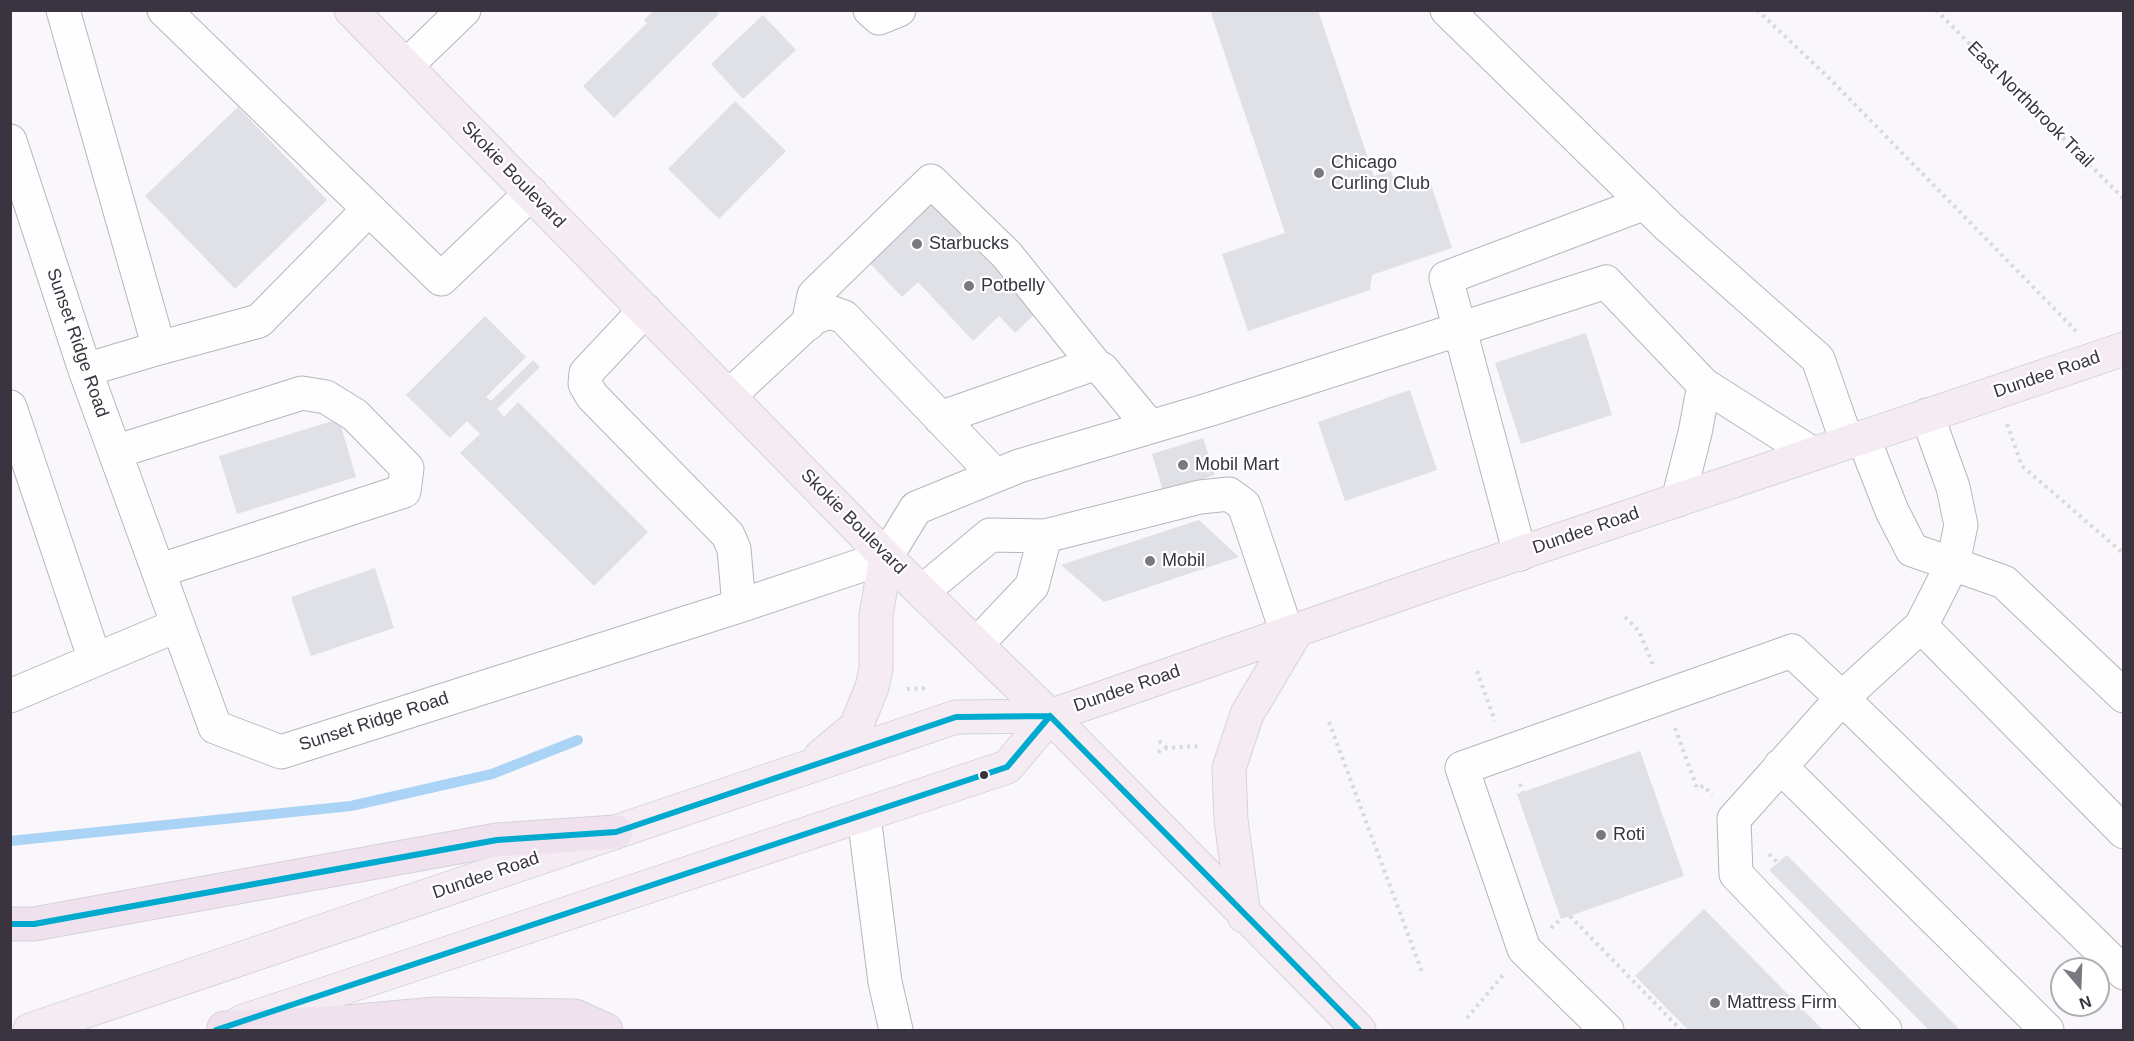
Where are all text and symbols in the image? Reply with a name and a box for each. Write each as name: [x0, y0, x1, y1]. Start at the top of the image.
street label: East Northbrook Trail: [1962, 37, 2098, 173]
street label: Skokie Boulevard: [457, 117, 569, 233]
place label: Chicago Curling Club: [1331, 152, 1430, 195]
marker: Chicago Curling Club: [1312, 166, 1326, 180]
place label: Starbucks: [929, 233, 1009, 255]
marker: Starbucks: [910, 237, 924, 251]
street label: Sunset Ridge Road: [41, 266, 113, 420]
place label: Potbelly: [981, 275, 1045, 297]
marker: Potbelly: [962, 279, 976, 293]
street label: Dundee Road: [1991, 347, 2103, 403]
place label: Mobil Mart: [1195, 454, 1279, 476]
marker: Mobil Mart: [1176, 458, 1190, 472]
street label: Skokie Boulevard: [796, 465, 910, 579]
street label: Dundee Road: [1530, 503, 1642, 559]
place label: Mobil: [1162, 550, 1205, 572]
marker: Mobil: [1143, 554, 1157, 568]
street label: Dundee Road: [1071, 661, 1183, 717]
street label: Sunset Ridge Road: [296, 688, 452, 756]
unlabelled marker: [978, 769, 990, 781]
place label: Roti: [1613, 824, 1645, 846]
marker: Roti: [1594, 828, 1608, 842]
street label: Dundee Road: [430, 848, 542, 904]
north arrow: [2050, 957, 2110, 1017]
place label: Mattress Firm: [1727, 992, 1837, 1014]
text: N: [2077, 993, 2094, 1013]
marker: Mattress Firm: [1708, 996, 1722, 1010]

